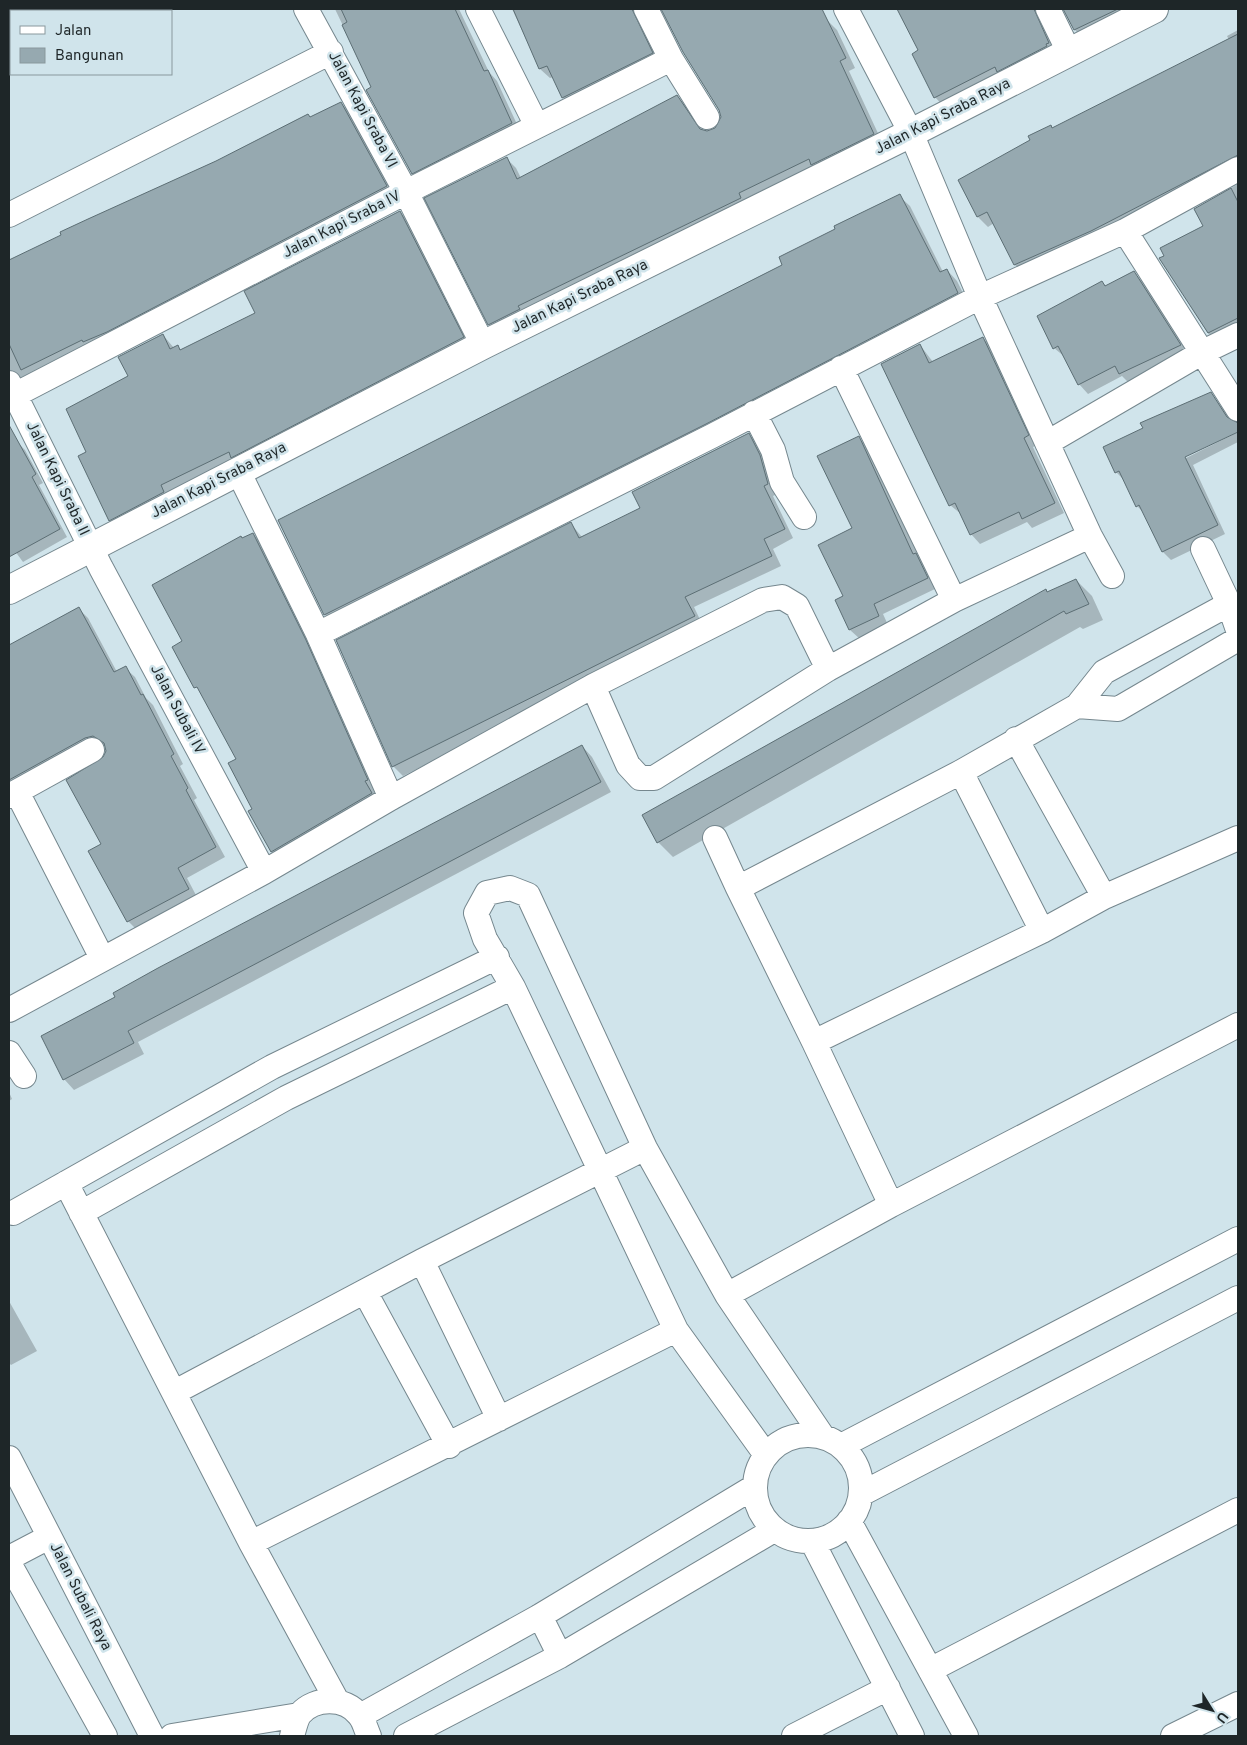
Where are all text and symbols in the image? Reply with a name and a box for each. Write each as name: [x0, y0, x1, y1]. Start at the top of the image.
legend: [10, 10, 172, 75]
text: Jalan: [55, 22, 92, 41]
text: Bangunan: [55, 47, 124, 66]
street label: Jalan Kapi Sraba VI: [323, 48, 401, 172]
street label: Jalan Kapi Sraba Raya: [872, 75, 1014, 159]
street label: Jalan Kapi Sraba IV: [280, 187, 404, 263]
street label: Jalan Kapi Sraba Raya: [509, 256, 651, 338]
street label: Jalan Kapi Sraba II: [21, 419, 93, 539]
street label: Jalan Kapi Sraba Raya: [148, 439, 290, 523]
street label: Jalan Subali IV: [145, 662, 209, 758]
street label: Jalan Subali Raya: [45, 1540, 115, 1654]
north arrow: [1187, 1685, 1237, 1735]
text: U: [1211, 1708, 1231, 1726]

